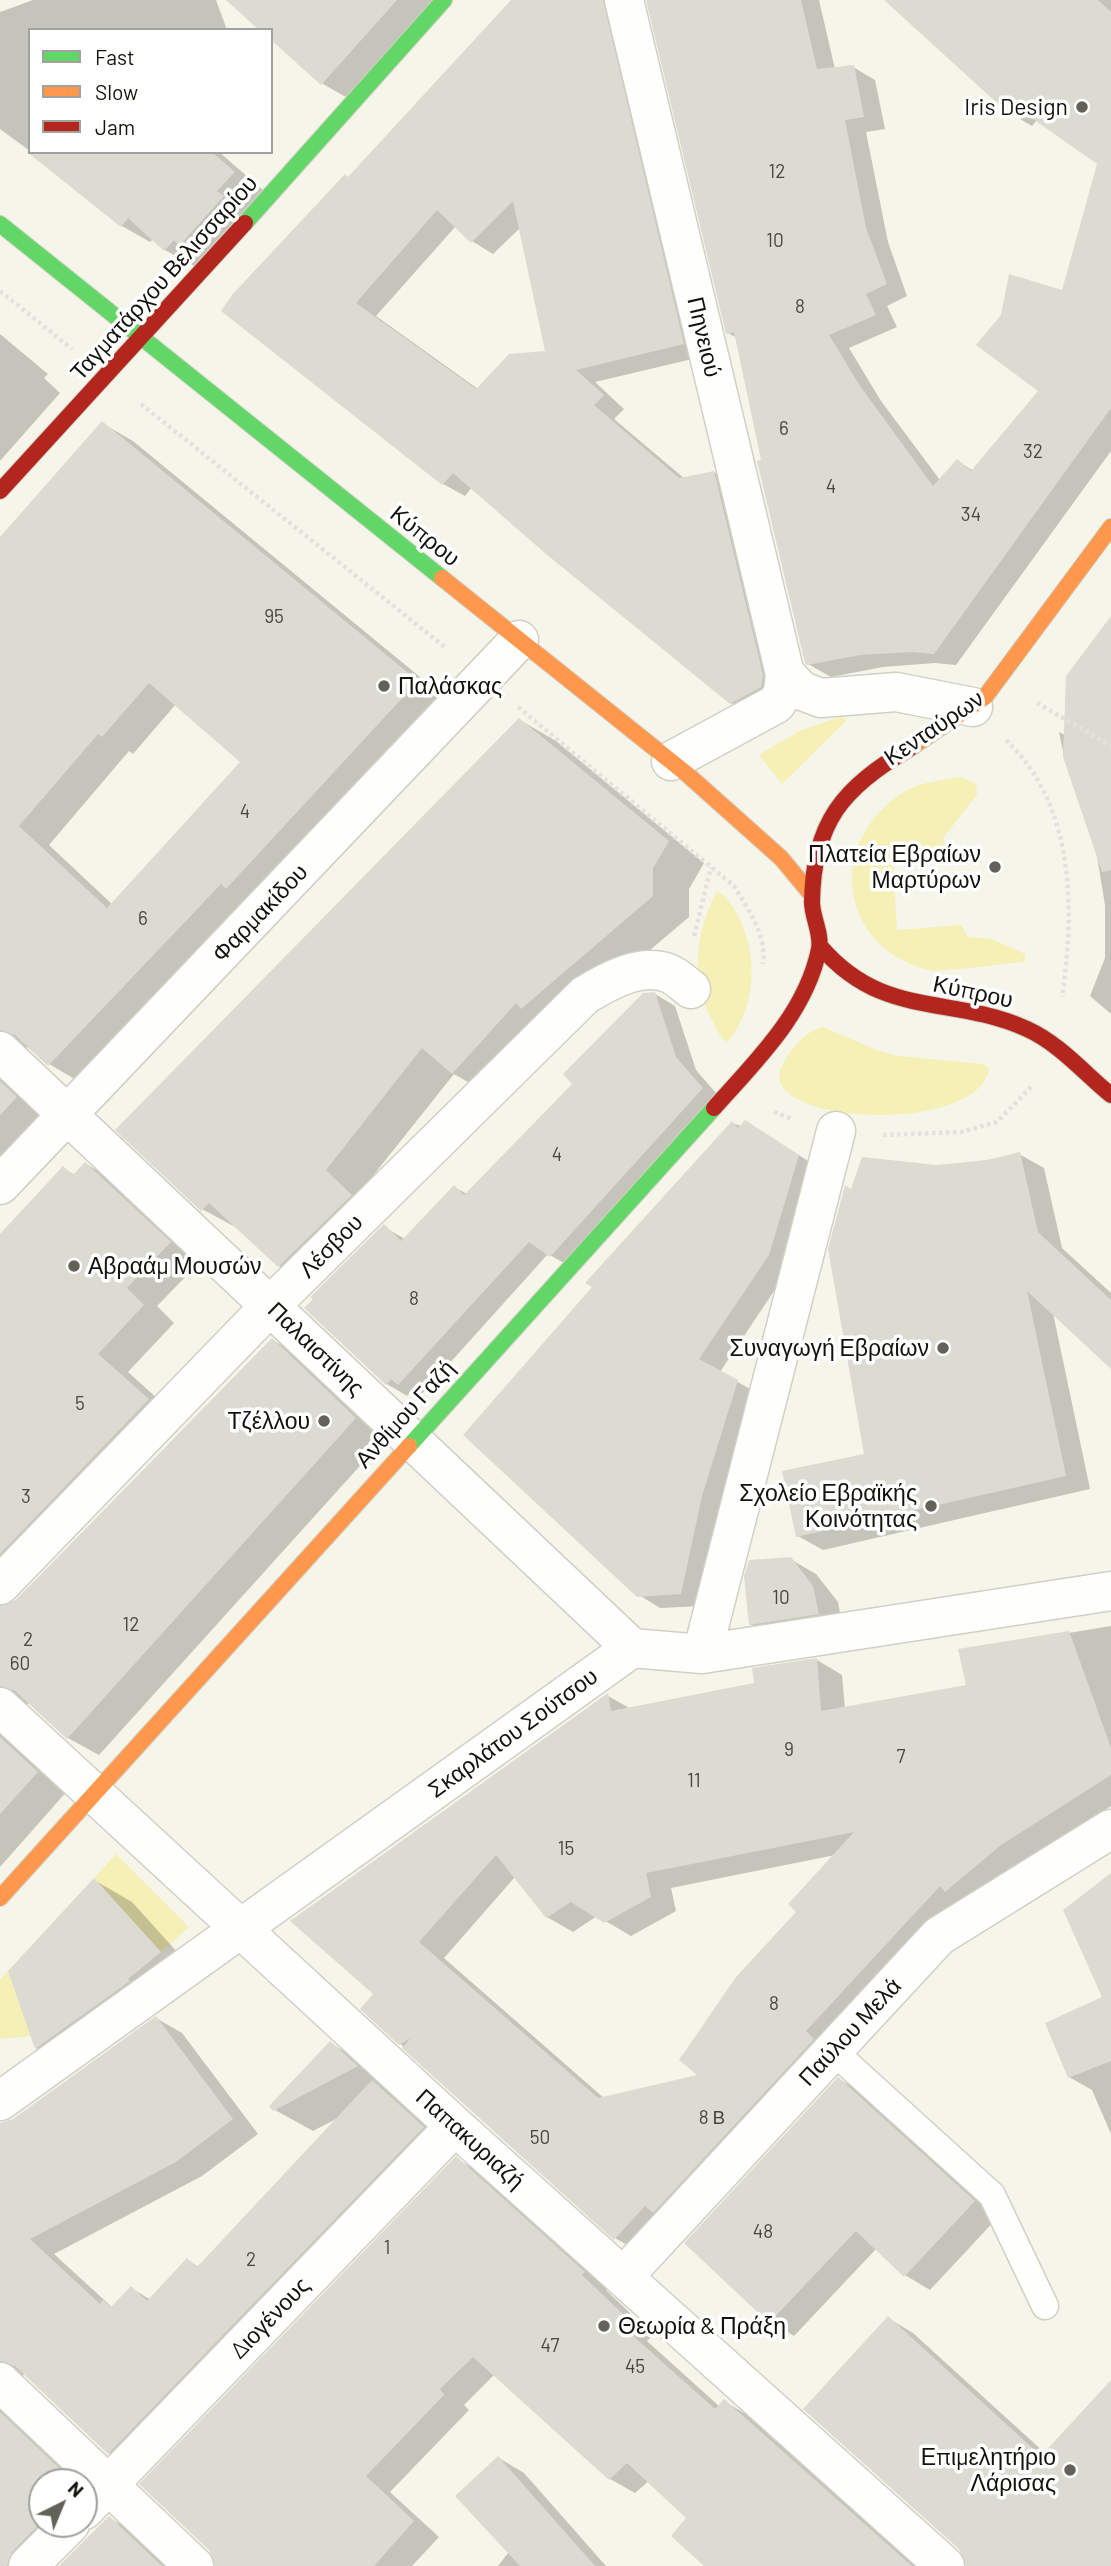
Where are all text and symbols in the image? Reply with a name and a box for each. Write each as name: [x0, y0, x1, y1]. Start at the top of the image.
legend: [28, 28, 273, 154]
text: Fast: [95, 44, 135, 69]
text: Slow: [95, 79, 138, 104]
place label: Iris Design: [964, 93, 1068, 121]
marker: Iris Design: [1074, 99, 1090, 115]
text: Jam: [95, 114, 135, 139]
house number: 12: [769, 161, 785, 183]
street label: Ταγματάρχου Βελισσαρίου: [65, 170, 263, 386]
house number: 10: [766, 230, 784, 252]
street label: Πηνειού: [681, 294, 727, 380]
house number: 8: [795, 296, 805, 318]
house number: 6: [779, 418, 789, 440]
house number: 32: [1023, 441, 1043, 463]
house number: 4: [826, 476, 836, 498]
street label: Κύπρου: [385, 500, 465, 572]
house number: 34: [961, 504, 981, 526]
house number: 95: [264, 606, 284, 628]
place label: Παλάσκας: [398, 672, 502, 700]
marker: Παλάσκας: [376, 678, 392, 694]
street label: Κενταύρων: [879, 685, 989, 771]
house number: 4: [240, 801, 250, 823]
place label: Πλατεία Εβραίων Μαρτύρων: [808, 840, 981, 894]
street label: Φαρμακίδου: [207, 858, 313, 968]
marker: Πλατεία Εβραίων Μαρτύρων: [987, 859, 1003, 875]
house number: 6: [138, 908, 148, 930]
street label: Κύπρου: [930, 970, 1016, 1014]
house number: 4: [552, 1144, 562, 1166]
street label: Λέσβου: [294, 1209, 368, 1283]
place label: Αβραάμ Μουσών: [88, 1252, 262, 1280]
marker: Αβραάμ Μουσών: [66, 1258, 82, 1274]
house number: 8: [409, 1288, 419, 1310]
street label: Παλαιστίνης: [262, 1296, 370, 1402]
place label: Συναγωγή Εβραίων: [730, 1334, 929, 1362]
marker: Συναγωγή Εβραίων: [935, 1340, 951, 1356]
street label: Ανθίμου Γαζή: [349, 1354, 461, 1474]
house number: 5: [75, 1393, 85, 1415]
place label: Τζέλλου: [228, 1407, 310, 1435]
marker: Τζέλλου: [316, 1413, 332, 1429]
place label: Σχολείο Εβραϊκής Κοινότητας: [739, 1479, 917, 1533]
house number: 3: [21, 1486, 31, 1508]
marker: Σχολείο Εβραϊκής Κοινότητας: [923, 1498, 939, 1514]
house number: 10: [772, 1587, 790, 1609]
house number: 12: [123, 1614, 139, 1636]
house number: 2: [23, 1629, 33, 1651]
house number: 60: [10, 1653, 30, 1675]
street label: Σκαρλάτου Σούτσου: [423, 1662, 603, 1804]
house number: 9: [784, 1739, 794, 1761]
house number: 7: [897, 1746, 905, 1768]
house number: 11: [687, 1770, 701, 1792]
house number: 15: [558, 1838, 574, 1860]
street label: Παύλου Μελά: [793, 1972, 907, 2092]
house number: 8: [769, 1993, 779, 2015]
street label: Παπακυριαζή: [410, 2083, 530, 2195]
house number: 8 Β: [699, 2107, 725, 2129]
house number: 50: [530, 2127, 550, 2149]
house number: 48: [753, 2221, 773, 2243]
house number: 1: [384, 2237, 390, 2259]
house number: 2: [246, 2249, 256, 2271]
street label: Διογένους: [225, 2272, 315, 2364]
place label: Θεωρία & Πράξη: [618, 2312, 786, 2340]
marker: Θεωρία & Πράξη: [596, 2318, 612, 2334]
house number: 47: [541, 2335, 559, 2357]
house number: 45: [625, 2356, 645, 2378]
place label: Επιμελητήριο Λάρισας: [921, 2443, 1056, 2497]
marker: Επιμελητήριο Λάρισας: [1062, 2462, 1078, 2478]
north arrow: [28, 2468, 98, 2538]
text: N: [64, 2476, 89, 2501]

